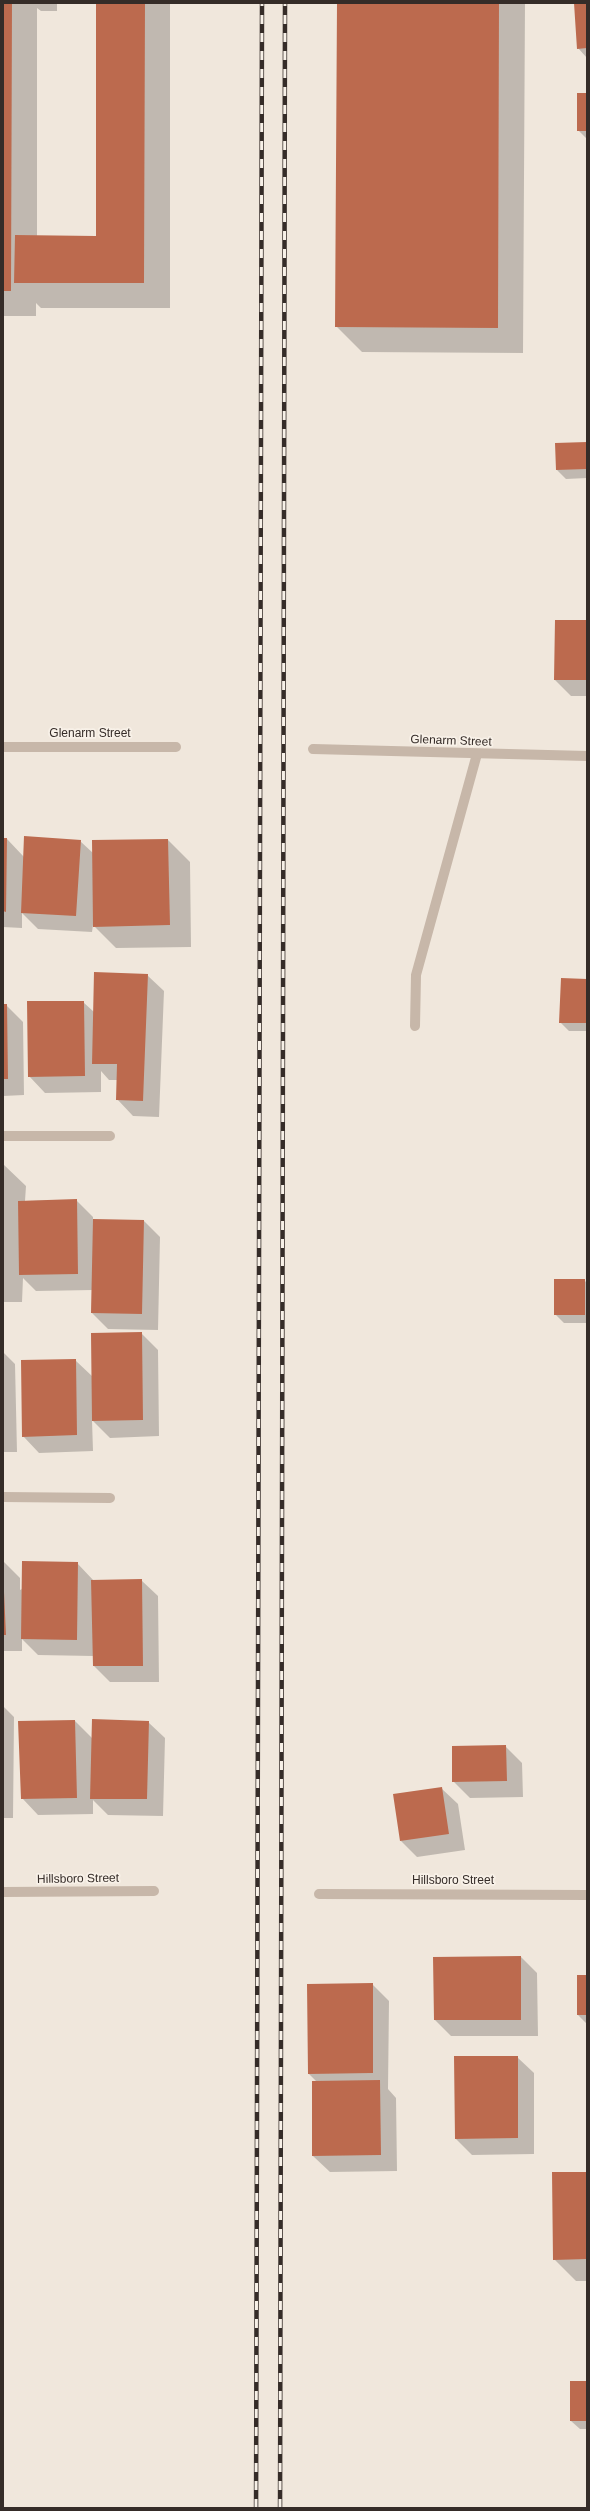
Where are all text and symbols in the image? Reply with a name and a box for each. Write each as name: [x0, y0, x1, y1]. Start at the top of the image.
street label: Glenarm Street: [49, 727, 131, 741]
street label: Glenarm Street: [410, 732, 492, 750]
street label: Hillsboro Street: [37, 1871, 119, 1887]
street label: Hillsboro Street: [412, 1874, 494, 1888]

